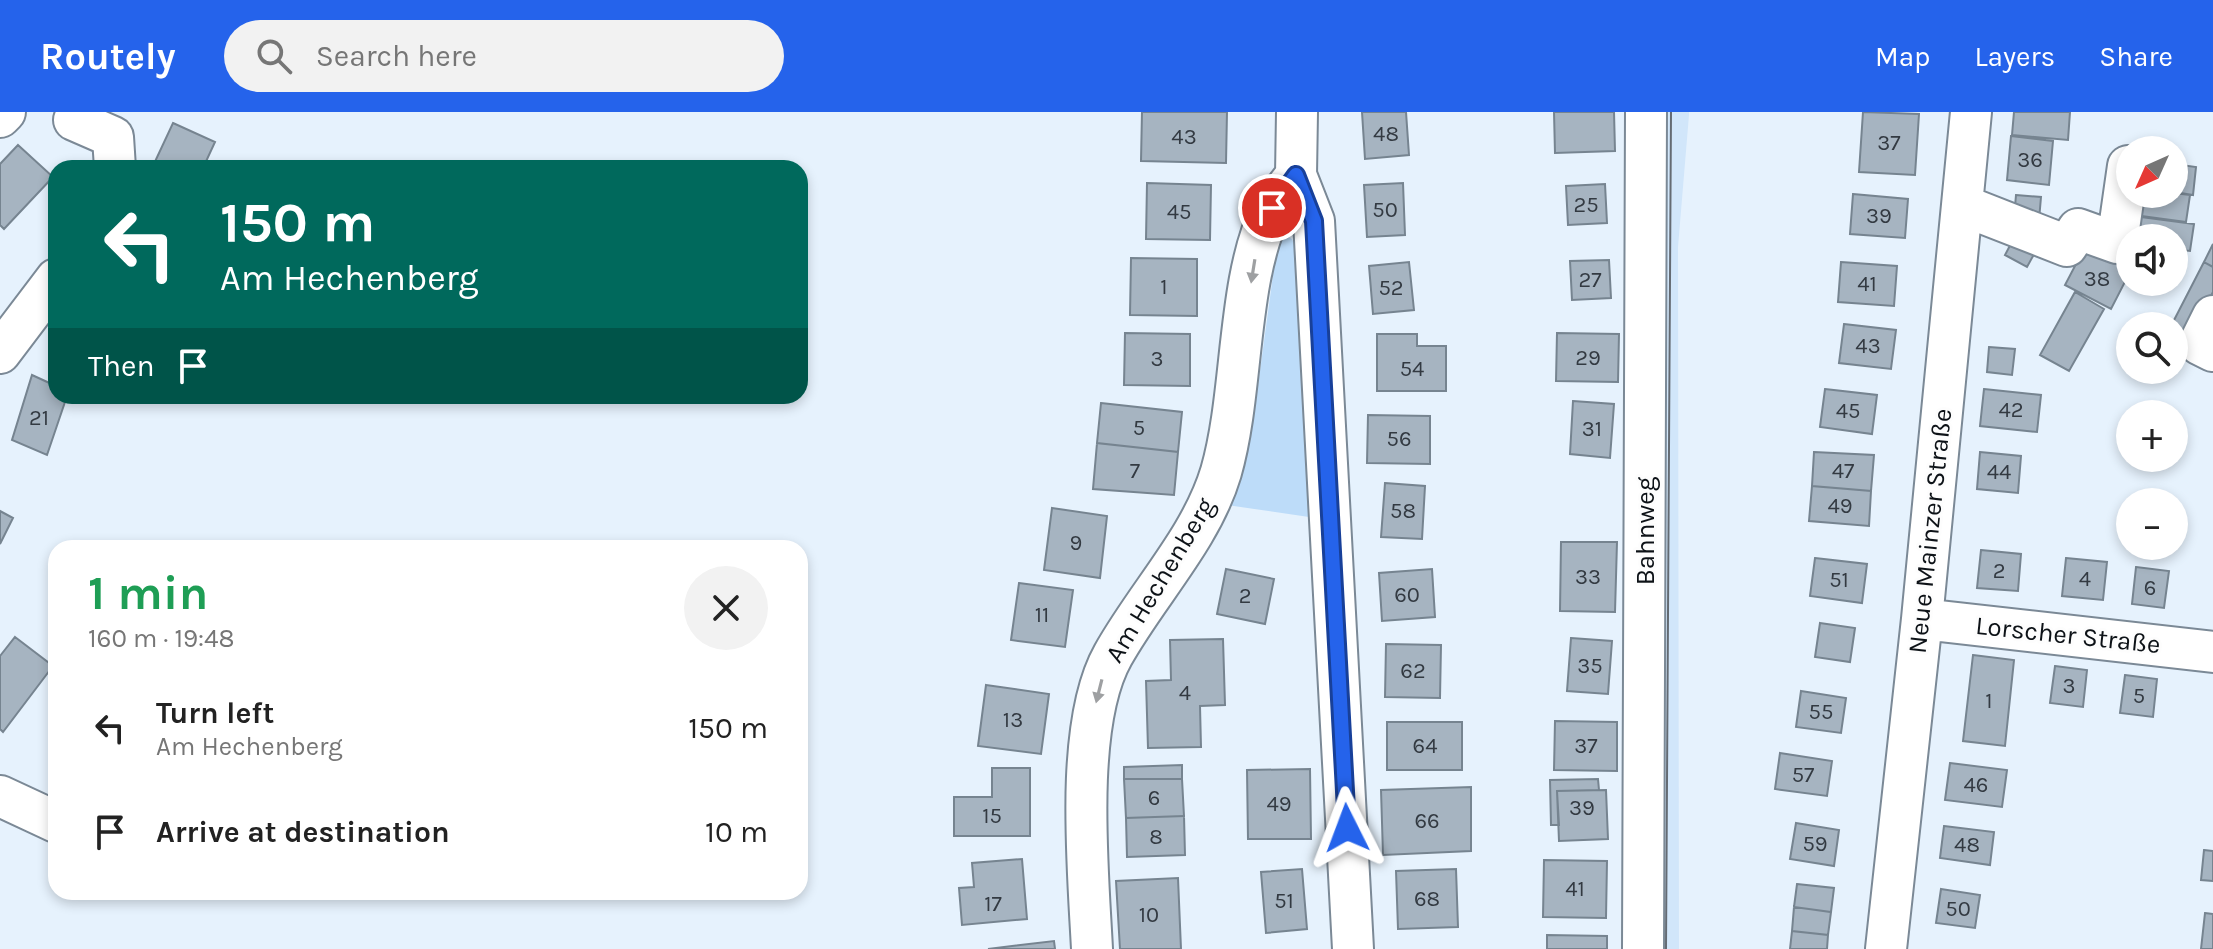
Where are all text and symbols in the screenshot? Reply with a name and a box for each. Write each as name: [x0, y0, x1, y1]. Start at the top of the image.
search box: [224, 20, 784, 92]
text: Routely: [40, 34, 176, 79]
icon: search: [252, 34, 296, 78]
text: Search here: [316, 38, 477, 74]
text: Map: [1875, 40, 1930, 73]
text: Layers: [1974, 40, 2055, 73]
text: Share: [2099, 40, 2173, 73]
house number: 48: [1373, 121, 1399, 147]
house number: 43: [1171, 124, 1197, 150]
house number: 37: [1877, 130, 1901, 156]
north arrow: [2116, 136, 2188, 208]
map controls: [2116, 136, 2188, 560]
house number: 36: [2017, 147, 2043, 173]
pin: [1238, 174, 1306, 242]
icon: arrive: [1250, 186, 1294, 230]
text: 150 m: [220, 190, 375, 255]
icon: left: [88, 192, 192, 296]
house number: 25: [1573, 192, 1599, 218]
house number: 50: [1372, 197, 1398, 223]
house number: 45: [1167, 199, 1191, 225]
house number: 39: [1866, 203, 1892, 229]
button: sound: [2116, 224, 2188, 296]
text: Am Hechenberg: [220, 257, 479, 299]
one-way arrow: [1247, 258, 1259, 283]
house number: 38: [2084, 266, 2110, 292]
house number: 27: [1578, 267, 1602, 293]
house number: 41: [1857, 271, 1877, 297]
house number: 1: [1160, 274, 1168, 300]
house number: 52: [1378, 275, 1404, 301]
button: search: [2116, 312, 2188, 384]
house number: 43: [1855, 333, 1881, 359]
icon: arrive: [171, 344, 215, 388]
house number: 29: [1575, 345, 1601, 371]
house number: 3: [1151, 346, 1164, 372]
text: Then: [88, 348, 155, 384]
house number: 54: [1400, 356, 1424, 382]
house number: 42: [1998, 397, 2024, 423]
house number: 45: [1836, 398, 1860, 424]
button: +: [2116, 400, 2188, 472]
house number: 21: [29, 405, 49, 431]
street label: Neue Mainzer Straße: [1902, 407, 1958, 655]
house number: 5: [1133, 415, 1145, 441]
house number: 31: [1582, 416, 1602, 442]
house number: 56: [1386, 426, 1412, 452]
house number: 7: [1130, 458, 1140, 484]
house number: 47: [1832, 458, 1854, 484]
house number: 44: [1987, 459, 2011, 485]
street label: Bahnweg: [1630, 476, 1661, 585]
button: −: [2116, 488, 2188, 560]
street label: Am Hechenberg: [1099, 492, 1222, 668]
house number: 49: [1827, 493, 1853, 519]
house number: 58: [1390, 498, 1416, 524]
house number: 9: [1070, 530, 1082, 556]
house number: 2: [1993, 558, 2005, 584]
house number: 33: [1575, 564, 1601, 590]
text: 1 min: [88, 565, 208, 621]
button: close: [684, 566, 768, 650]
house number: 4: [2079, 566, 2091, 592]
house number: 51: [1829, 567, 1849, 593]
house number: 6: [2144, 575, 2156, 601]
house number: 60: [1394, 582, 1420, 608]
house number: 2: [1239, 583, 1251, 609]
house number: 11: [1035, 602, 1049, 628]
street label: Lorscher Straße: [1974, 610, 2162, 660]
text: 160 m · 19:48: [88, 623, 235, 654]
house number: 35: [1577, 653, 1603, 679]
house number: 62: [1400, 658, 1426, 684]
house number: 3: [2063, 673, 2076, 699]
one-way arrow: [1093, 678, 1105, 703]
house number: 4: [1179, 680, 1191, 706]
house number: 5: [2133, 683, 2145, 709]
house number: 1: [1985, 688, 1993, 714]
text: Turn left: [156, 695, 274, 731]
house number: 55: [1809, 699, 1833, 725]
icon: left: [88, 706, 132, 750]
house number: 13: [1003, 707, 1023, 733]
text: 150 m: [688, 710, 768, 746]
text: Am Hechenberg: [156, 731, 343, 762]
house number: 64: [1413, 733, 1437, 759]
house number: 37: [1574, 733, 1598, 759]
house number: 57: [1792, 762, 1814, 788]
house number: 46: [1964, 772, 1988, 798]
house number: 6: [1148, 785, 1160, 811]
position arrow: [1305, 786, 1389, 870]
house number: 49: [1266, 791, 1292, 817]
house number: 39: [1569, 795, 1595, 821]
house number: 15: [982, 803, 1002, 829]
house number: 66: [1414, 808, 1440, 834]
icon: arrive: [88, 810, 132, 854]
text: Arrive at destination: [156, 814, 450, 850]
text: 10 m: [705, 814, 768, 850]
house number: 8: [1149, 824, 1163, 850]
house number: 59: [1802, 831, 1828, 857]
house number: 48: [1954, 832, 1980, 858]
house number: 41: [1565, 876, 1585, 902]
house number: 68: [1414, 886, 1440, 912]
house number: 51: [1274, 888, 1294, 914]
house number: 17: [984, 891, 1002, 917]
house number: 50: [1945, 896, 1971, 922]
house number: 10: [1139, 902, 1159, 928]

